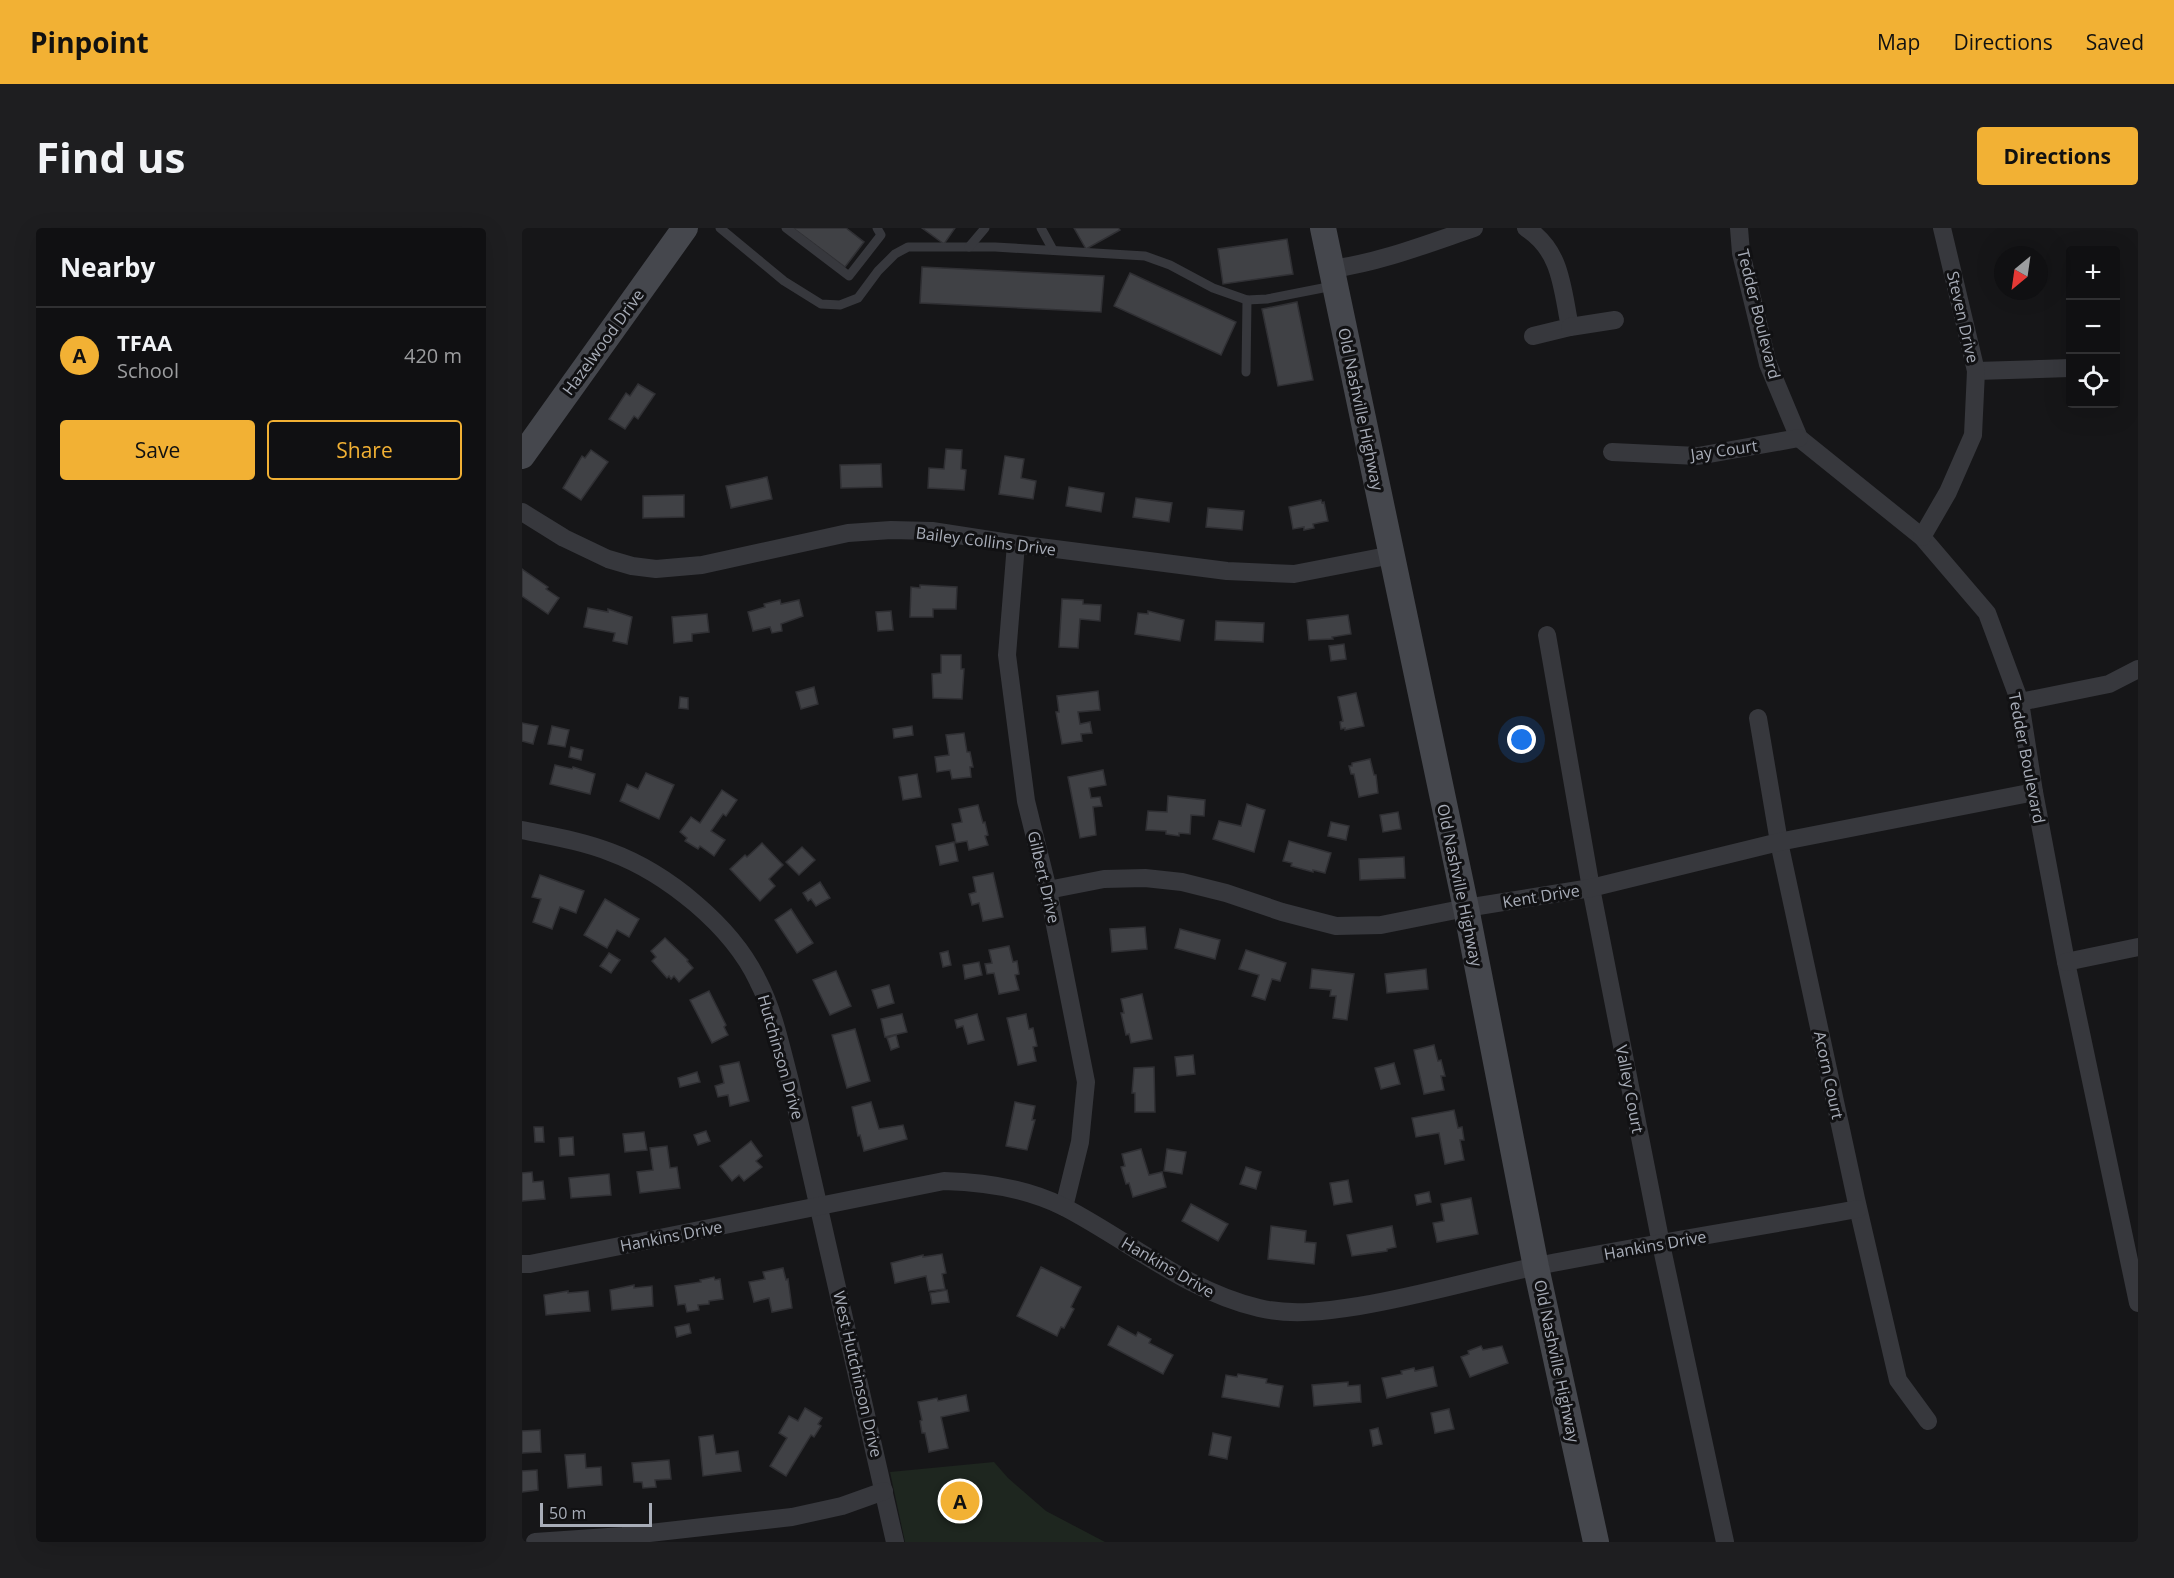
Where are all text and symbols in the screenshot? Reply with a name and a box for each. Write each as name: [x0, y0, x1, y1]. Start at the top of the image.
text: Pinpoint: [30, 23, 149, 61]
text: Map: [1877, 28, 1920, 56]
text: Directions: [1953, 28, 2053, 56]
text: Saved: [2086, 28, 2144, 56]
button: Directions: [1977, 127, 2138, 185]
text: Find us: [36, 128, 185, 185]
north arrow: [1994, 246, 2048, 300]
map controls: [2066, 246, 2120, 408]
button: +: [2066, 246, 2120, 300]
street label: Tedder Boulevard: [1732, 247, 1786, 381]
text: Nearby: [60, 249, 155, 285]
street label: Steven Drive: [1942, 269, 1984, 365]
street label: Hazelwood Drive: [557, 285, 649, 399]
button: −: [2066, 300, 2120, 354]
street label: Old Nashville Highway: [1333, 326, 1389, 493]
text: TFAA: [117, 327, 172, 357]
text: A: [73, 342, 86, 369]
text: 420 m: [404, 342, 462, 369]
button: locate: [2066, 354, 2120, 408]
text: School: [117, 357, 179, 384]
button: Save: [60, 420, 255, 480]
button: Share: [267, 420, 462, 480]
street label: Jay Court: [1687, 434, 1759, 466]
street label: Bailey Collins Drive: [915, 521, 1057, 561]
street label: Tedder Boulevard: [2004, 691, 2050, 825]
your location: [1507, 725, 1536, 754]
street label: Old Nashville Highway: [1432, 802, 1488, 969]
street label: Gilbert Drive: [1023, 829, 1065, 925]
street label: Kent Drive: [1501, 879, 1581, 913]
street label: Hutchinson Drive: [753, 992, 809, 1122]
street label: Acorn Court: [1809, 1029, 1849, 1121]
street label: Valley Court: [1611, 1043, 1649, 1135]
street label: Hankins Drive: [618, 1215, 724, 1257]
street label: Hankins Drive: [1602, 1225, 1708, 1265]
street label: Hankins Drive: [1118, 1232, 1218, 1302]
street label: Old Nashville Highway: [1529, 1278, 1585, 1445]
street label: West Hutchinson Drive: [828, 1289, 888, 1459]
pin: A: [940, 1478, 980, 1524]
scale bar: [540, 1500, 652, 1528]
text: 50 m: [549, 1502, 586, 1524]

